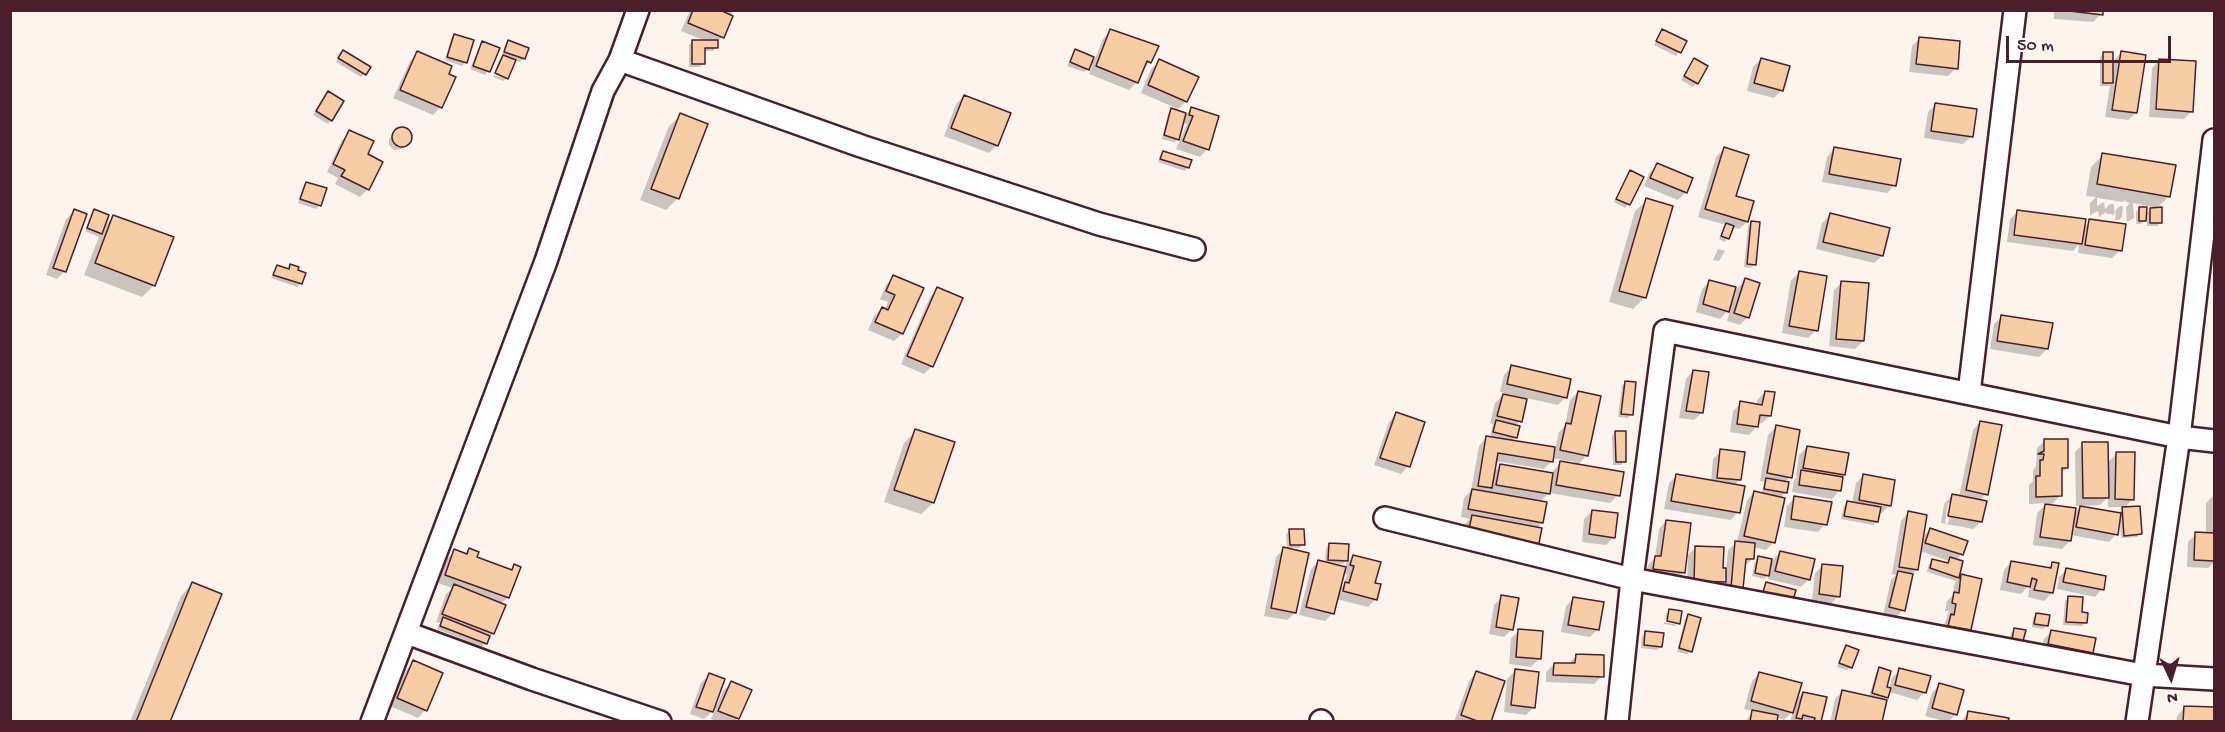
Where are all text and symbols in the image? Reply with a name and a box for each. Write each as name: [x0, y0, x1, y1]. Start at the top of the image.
scale bar: [2009, 24, 2174, 62]
text: 50 m: [2017, 36, 2054, 57]
north arrow: [2141, 648, 2201, 708]
text: N: [2166, 687, 2178, 706]

